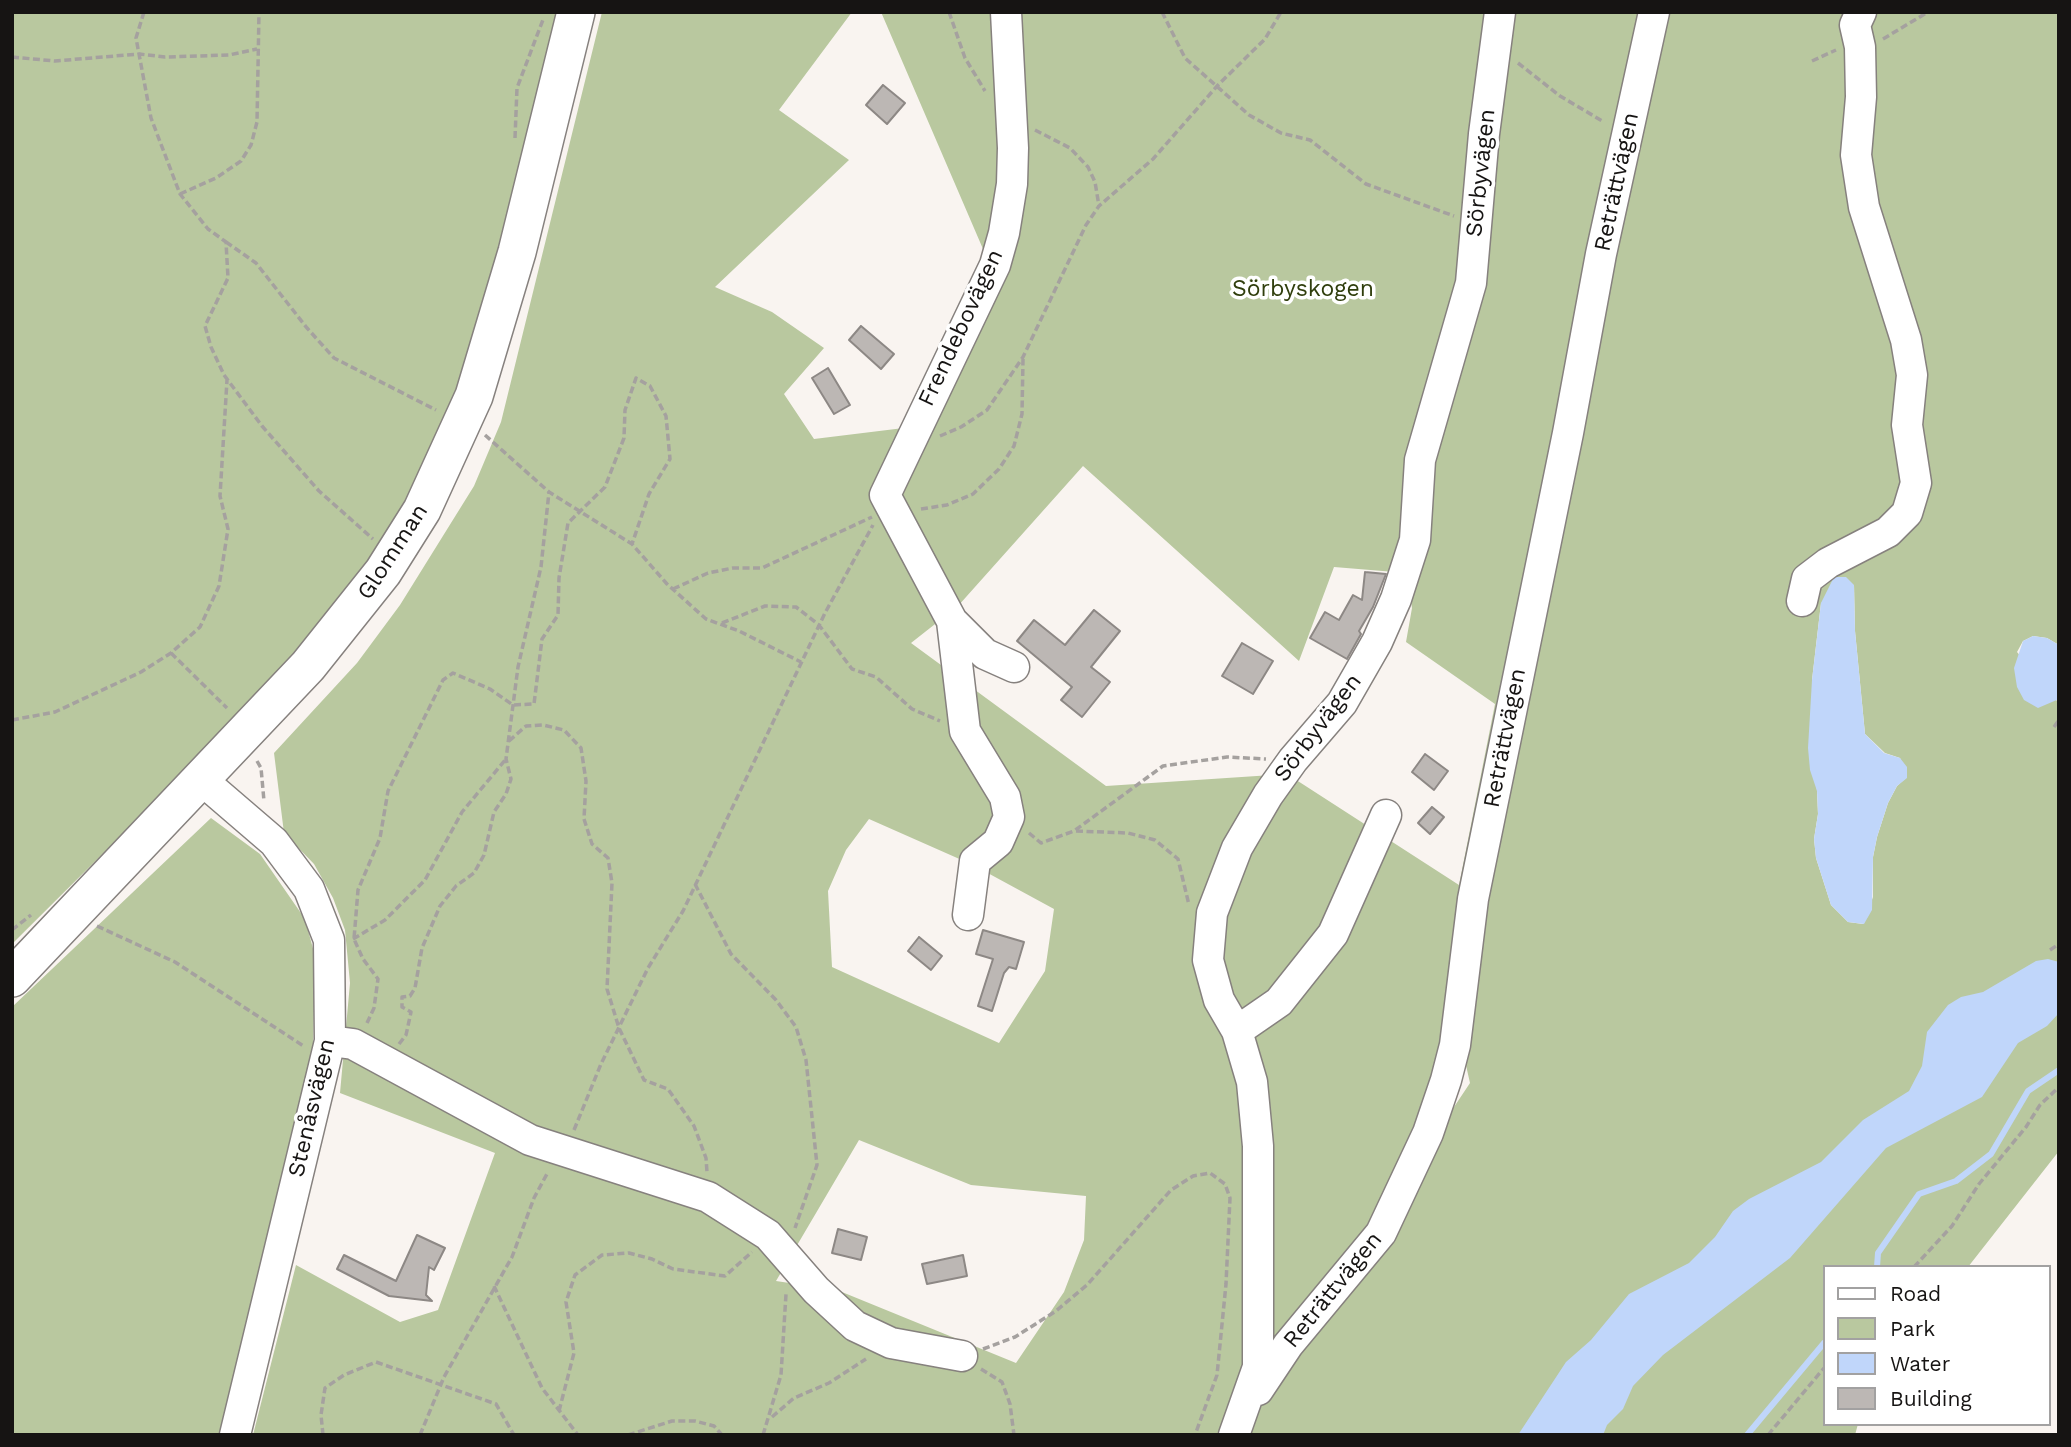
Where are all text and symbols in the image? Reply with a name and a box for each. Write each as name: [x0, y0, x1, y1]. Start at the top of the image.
street label: Sörbyvägen: [1461, 108, 1501, 238]
street label: Reträttvägen: [1589, 110, 1645, 254]
street label: Frendebovägen: [913, 245, 1009, 411]
park label: Sörbyskogen: [1232, 275, 1374, 303]
street label: Glomman: [352, 499, 434, 605]
street label: Reträttvägen: [1478, 666, 1532, 810]
street label: Sörbyvägen: [1268, 668, 1368, 788]
street label: Stenåsvägen: [283, 1036, 341, 1180]
street label: Reträttvägen: [1278, 1226, 1388, 1354]
legend: [1822, 1265, 2050, 1426]
text: Road: [1890, 1281, 1941, 1306]
text: Park: [1890, 1316, 1935, 1341]
text: Water: [1890, 1351, 1950, 1376]
text: Building: [1890, 1386, 1972, 1411]

